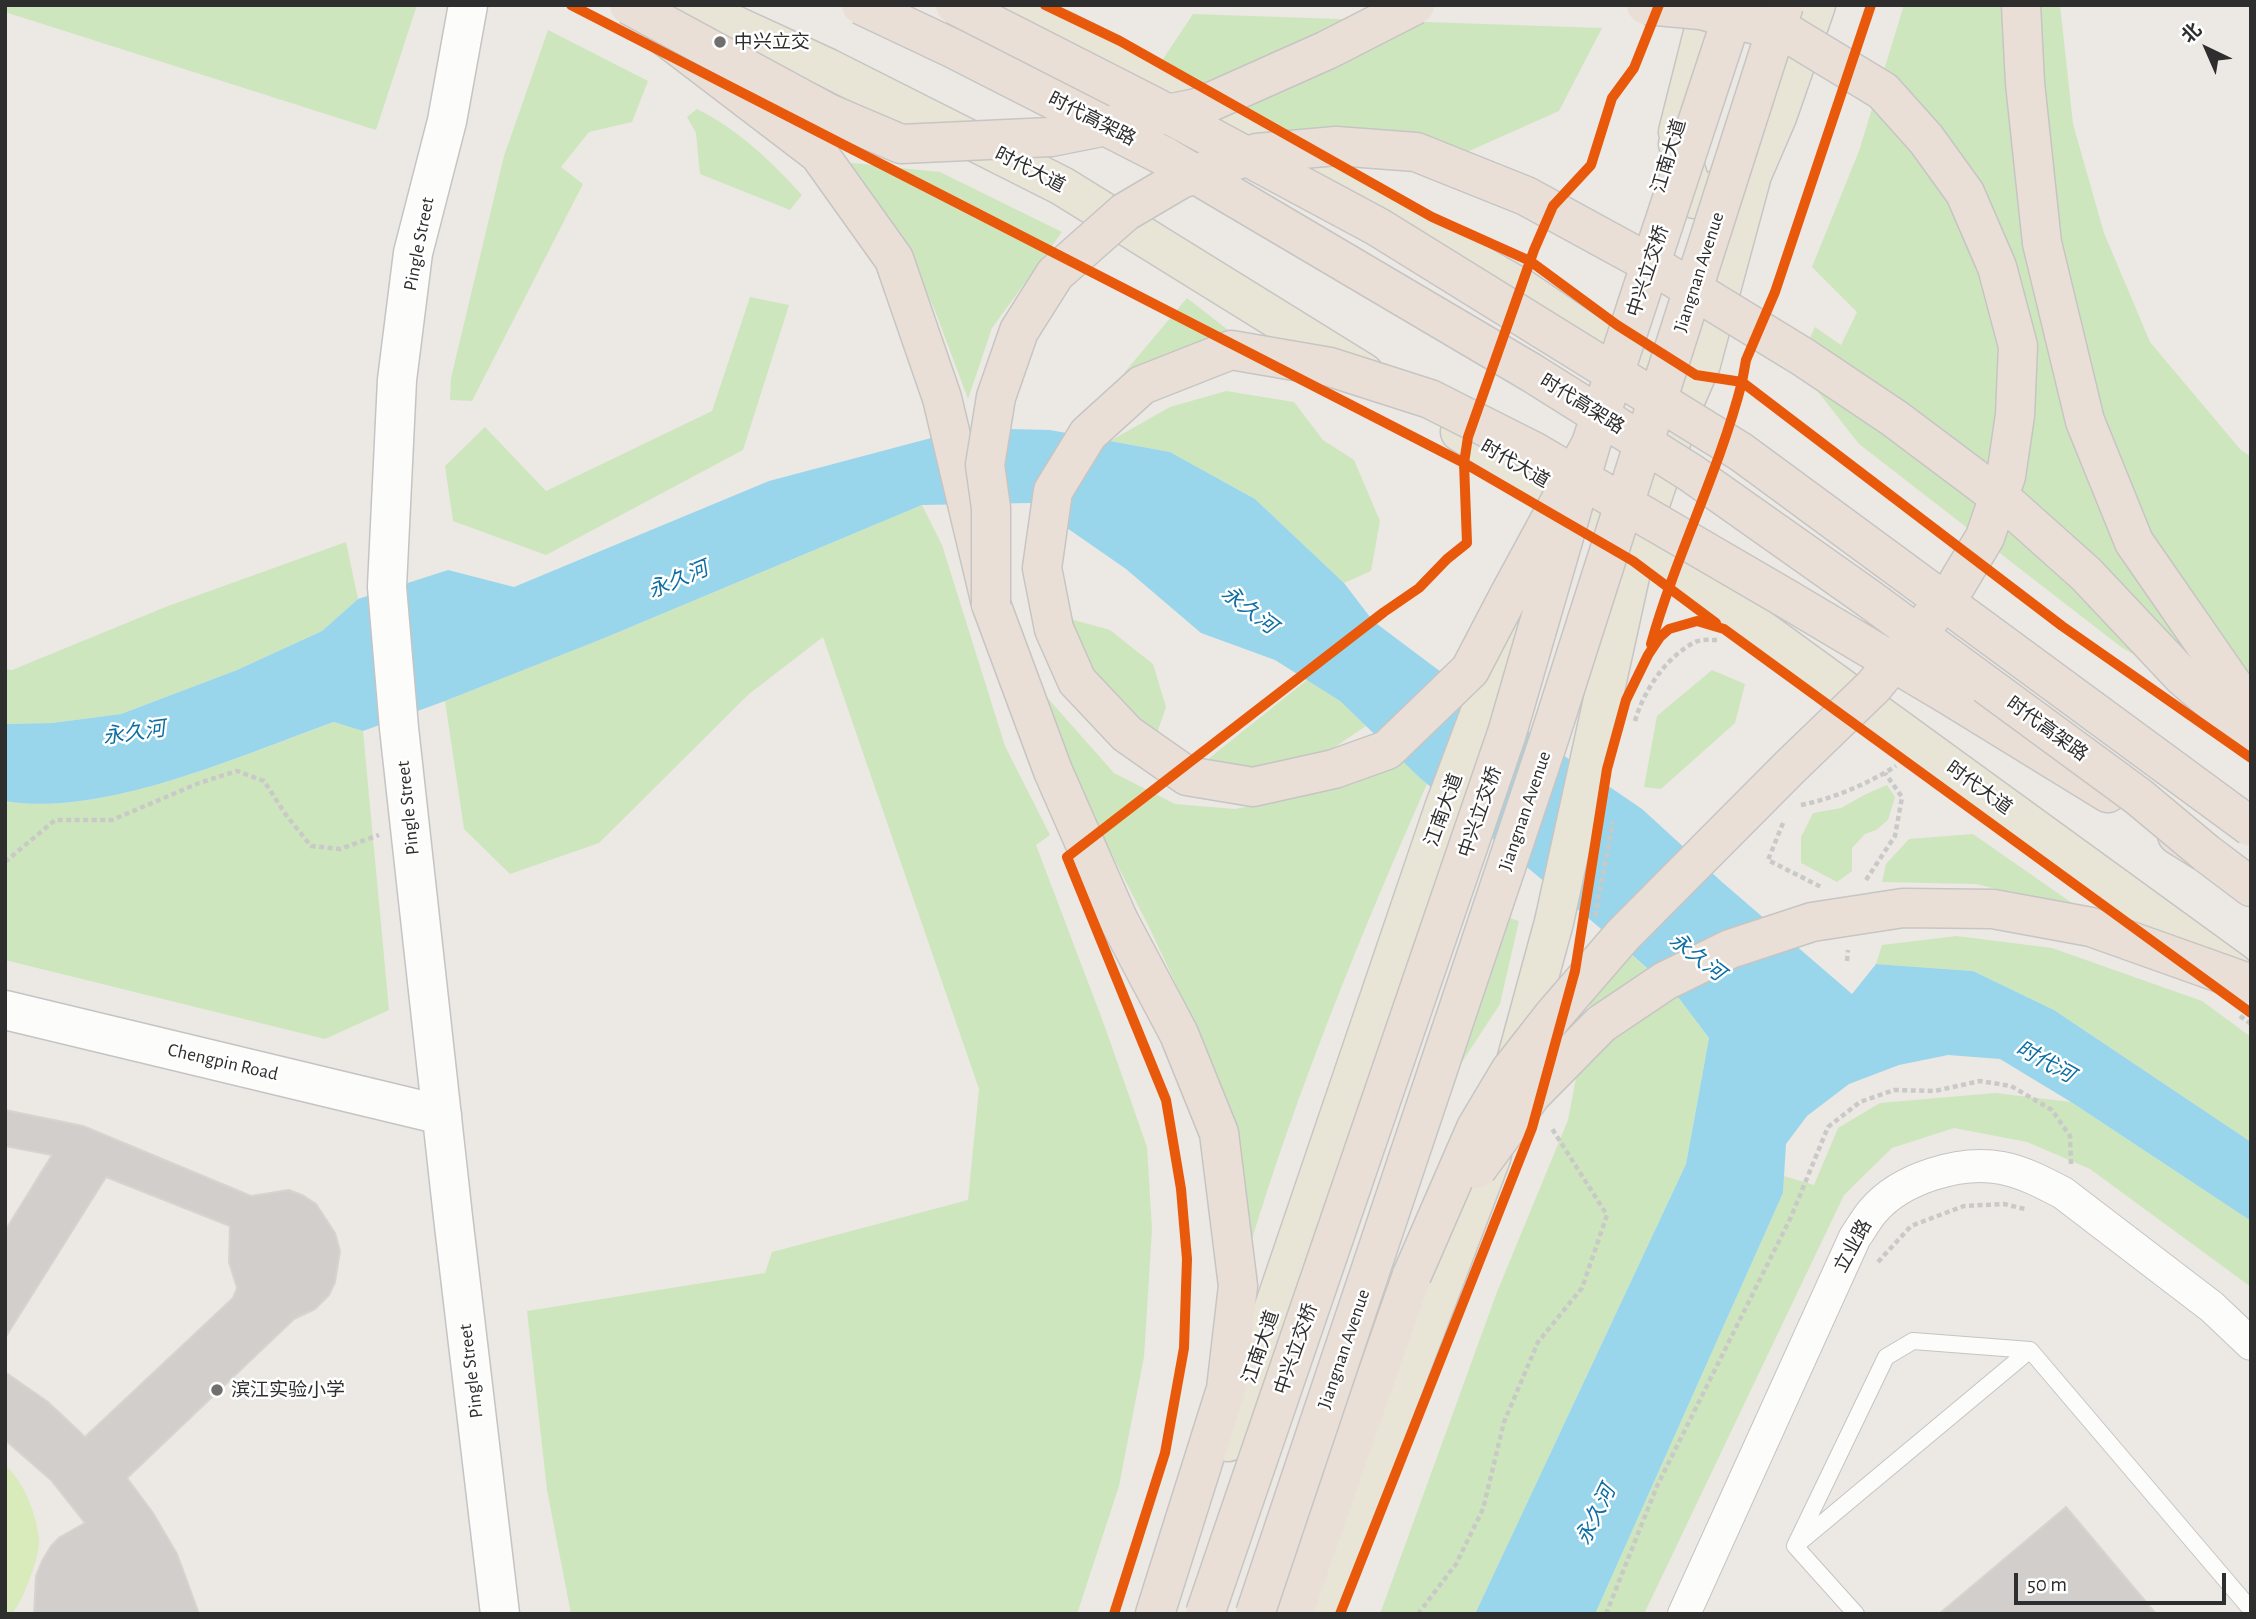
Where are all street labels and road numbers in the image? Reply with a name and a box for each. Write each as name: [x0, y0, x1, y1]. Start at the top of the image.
street label: 时代高架路: [1045, 87, 1139, 151]
street label: 江南大道: [1647, 116, 1691, 196]
street label: 时代大道: [991, 143, 1069, 197]
street label: Pingle Street: [399, 195, 439, 293]
street label: Jiangnan Avenue: [1669, 209, 1729, 335]
street label: 中兴立交桥: [1622, 222, 1674, 320]
street label: 时代高架路: [1536, 369, 1628, 439]
street label: 时代大道: [1476, 435, 1554, 493]
street label: 时代高架路: [2002, 692, 2092, 766]
street label: Jiangnan Avenue: [1494, 748, 1556, 874]
street label: 时代大道: [1942, 756, 2016, 820]
street label: Pingle Street: [392, 760, 424, 856]
street label: 中兴立交桥: [1454, 763, 1506, 861]
street label: 江南大道: [1420, 770, 1468, 850]
street label: Chengpin Road: [166, 1038, 280, 1086]
street label: 立业路: [1829, 1216, 1877, 1276]
street label: Jiangnan Avenue: [1313, 1286, 1375, 1412]
street label: 中兴立交桥: [1270, 1300, 1322, 1398]
street label: 江南大道: [1238, 1307, 1284, 1387]
street label: Pingle Street: [454, 1323, 488, 1419]

